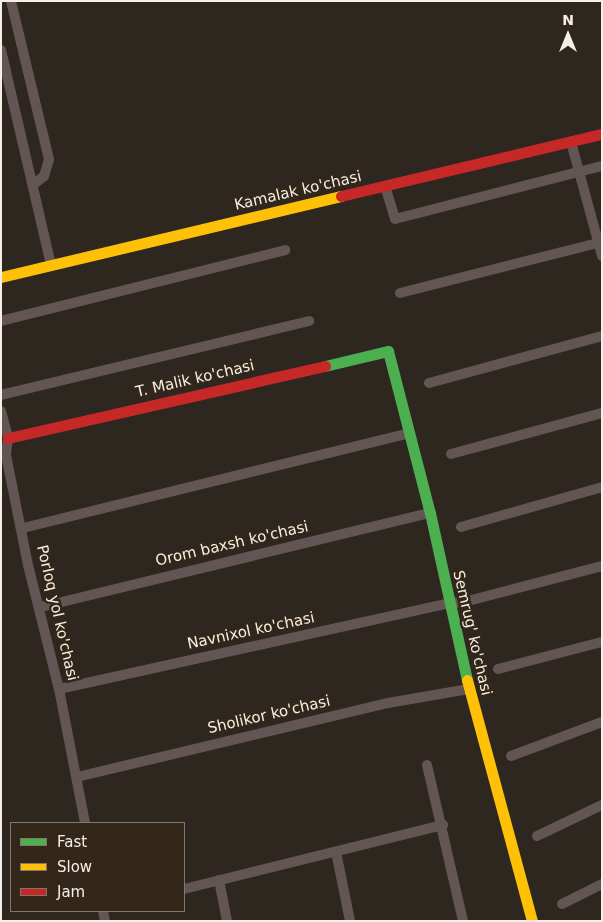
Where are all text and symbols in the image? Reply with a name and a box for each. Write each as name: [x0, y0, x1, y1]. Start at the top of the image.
north arrow: [543, 10, 593, 60]
text: N: [562, 12, 574, 28]
street label: Kamalak ko'chasi: [233, 168, 363, 214]
street label: T. Malik ko'chasi: [134, 357, 256, 401]
street label: Orom baxsh ko'chasi: [154, 518, 310, 570]
street label: Porloq yol ko'chasi: [33, 543, 81, 683]
street label: Semrug' ko'chasi: [449, 569, 495, 697]
street label: Navnixol ko'chasi: [186, 609, 316, 653]
street label: Sholikor ko'chasi: [206, 692, 332, 738]
legend: [10, 822, 185, 912]
text: Fast: [57, 833, 87, 851]
text: Slow: [57, 858, 92, 876]
text: Jam: [57, 883, 85, 901]

